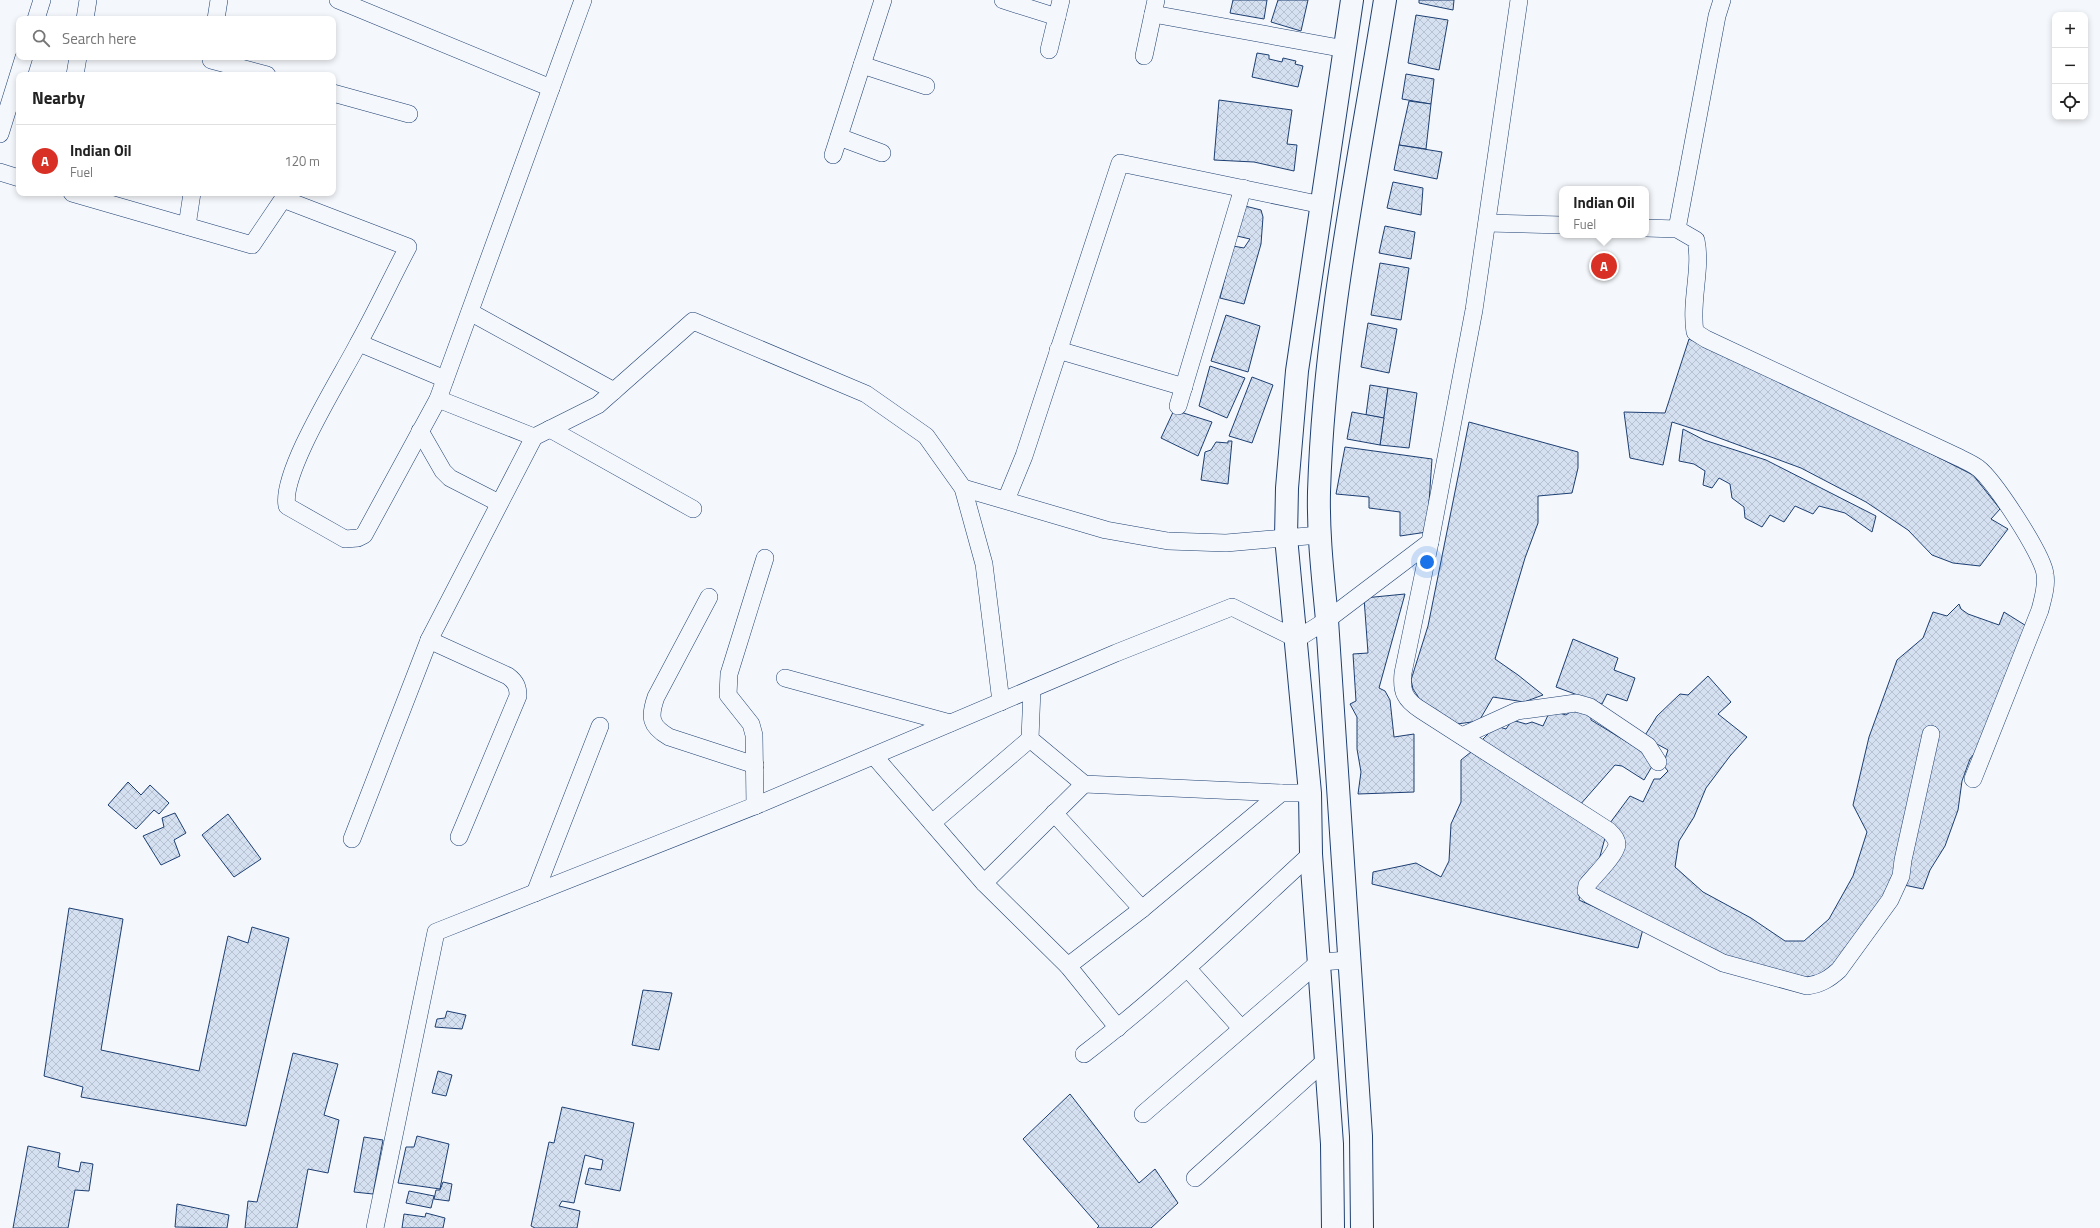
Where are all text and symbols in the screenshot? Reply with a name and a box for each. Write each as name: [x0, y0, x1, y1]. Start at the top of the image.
map controls: [2052, 12, 2088, 120]
button: +: [2052, 12, 2088, 48]
search box: [16, 16, 336, 60]
icon: search: [30, 27, 52, 49]
text: Search here: [62, 27, 136, 50]
button: −: [2052, 48, 2088, 84]
button: locate: [2052, 84, 2088, 120]
text: Nearby: [32, 85, 85, 111]
text: Indian Oil: [70, 139, 132, 162]
text: A: [41, 151, 49, 171]
text: 120 m: [284, 151, 320, 171]
text: Fuel: [70, 162, 93, 182]
popup: [1559, 186, 1649, 238]
text: Indian Oil: [1573, 191, 1635, 214]
text: Fuel: [1573, 214, 1596, 234]
pin: A: [1591, 251, 1617, 281]
your location: [1417, 552, 1437, 572]

